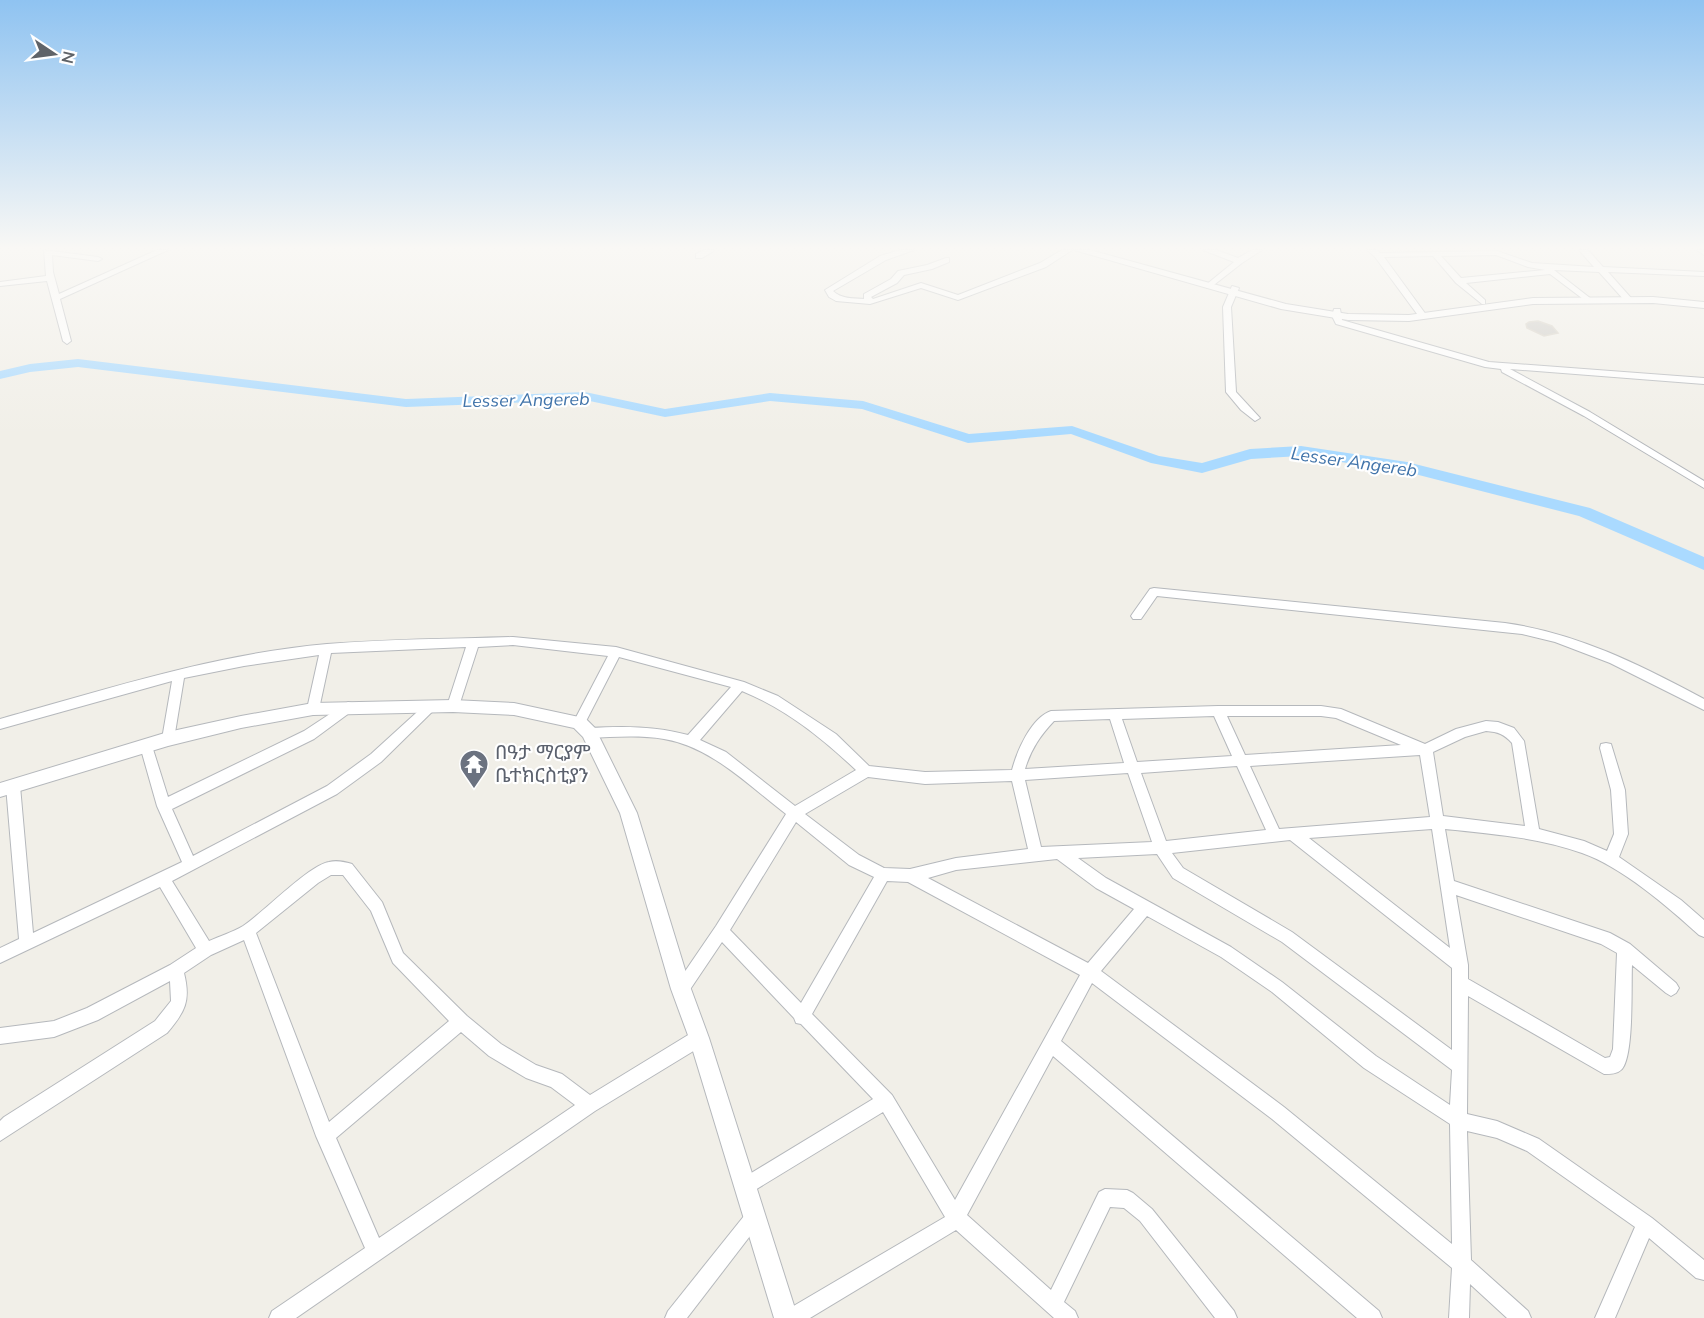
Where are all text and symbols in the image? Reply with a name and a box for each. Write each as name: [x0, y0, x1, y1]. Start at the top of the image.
north arrow: [24, 24, 84, 84]
text: N: [56, 49, 80, 65]
water label: Lesser Angereb: [462, 387, 590, 413]
water label: Lesser Angereb: [1289, 441, 1419, 483]
place label: በዓታ ማርያም ቤተክርስቲያን: [495, 739, 591, 789]
temple icon: በዓታ ማርያም ቤተክርስቲያን: [458, 748, 490, 790]

